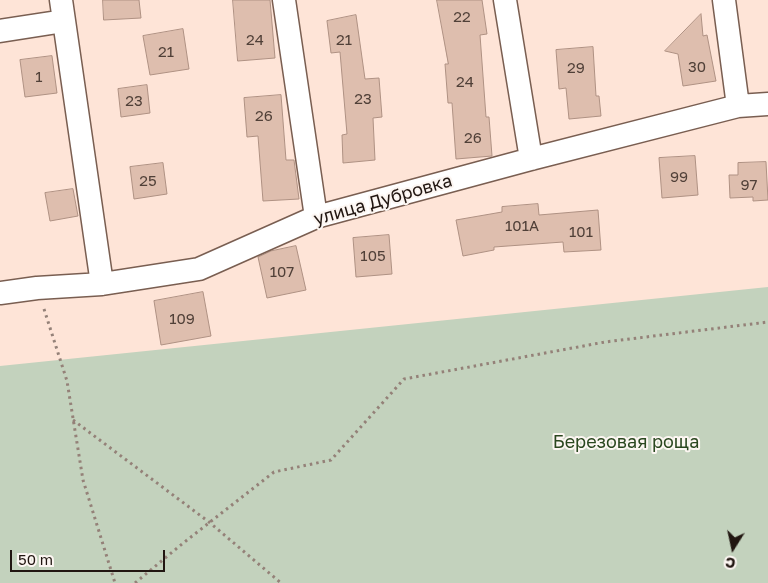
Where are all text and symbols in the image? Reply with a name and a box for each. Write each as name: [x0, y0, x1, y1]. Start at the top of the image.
house number: 22: [453, 8, 471, 26]
house number: 24: [246, 31, 264, 49]
house number: 21: [336, 31, 352, 49]
house number: 21: [158, 43, 174, 61]
house number: 30: [688, 58, 706, 76]
house number: 29: [567, 59, 585, 77]
house number: 1: [35, 68, 43, 86]
house number: 24: [456, 73, 474, 91]
house number: 23: [354, 90, 372, 108]
house number: 23: [125, 92, 143, 110]
house number: 26: [255, 107, 273, 125]
house number: 26: [464, 129, 482, 147]
house number: 99: [670, 168, 688, 186]
street label: улица Дубровка: [311, 170, 455, 230]
house number: 25: [139, 172, 157, 190]
house number: 97: [740, 176, 758, 194]
house number: 101А: [505, 217, 539, 235]
house number: 101: [569, 223, 593, 241]
house number: 105: [360, 247, 386, 265]
house number: 107: [270, 263, 294, 281]
house number: 109: [169, 310, 195, 328]
park label: Березовая роща: [553, 431, 699, 453]
north arrow: [708, 523, 758, 573]
scale bar: [12, 540, 168, 572]
text: 50 m: [18, 550, 53, 568]
text: С: [724, 554, 737, 573]

